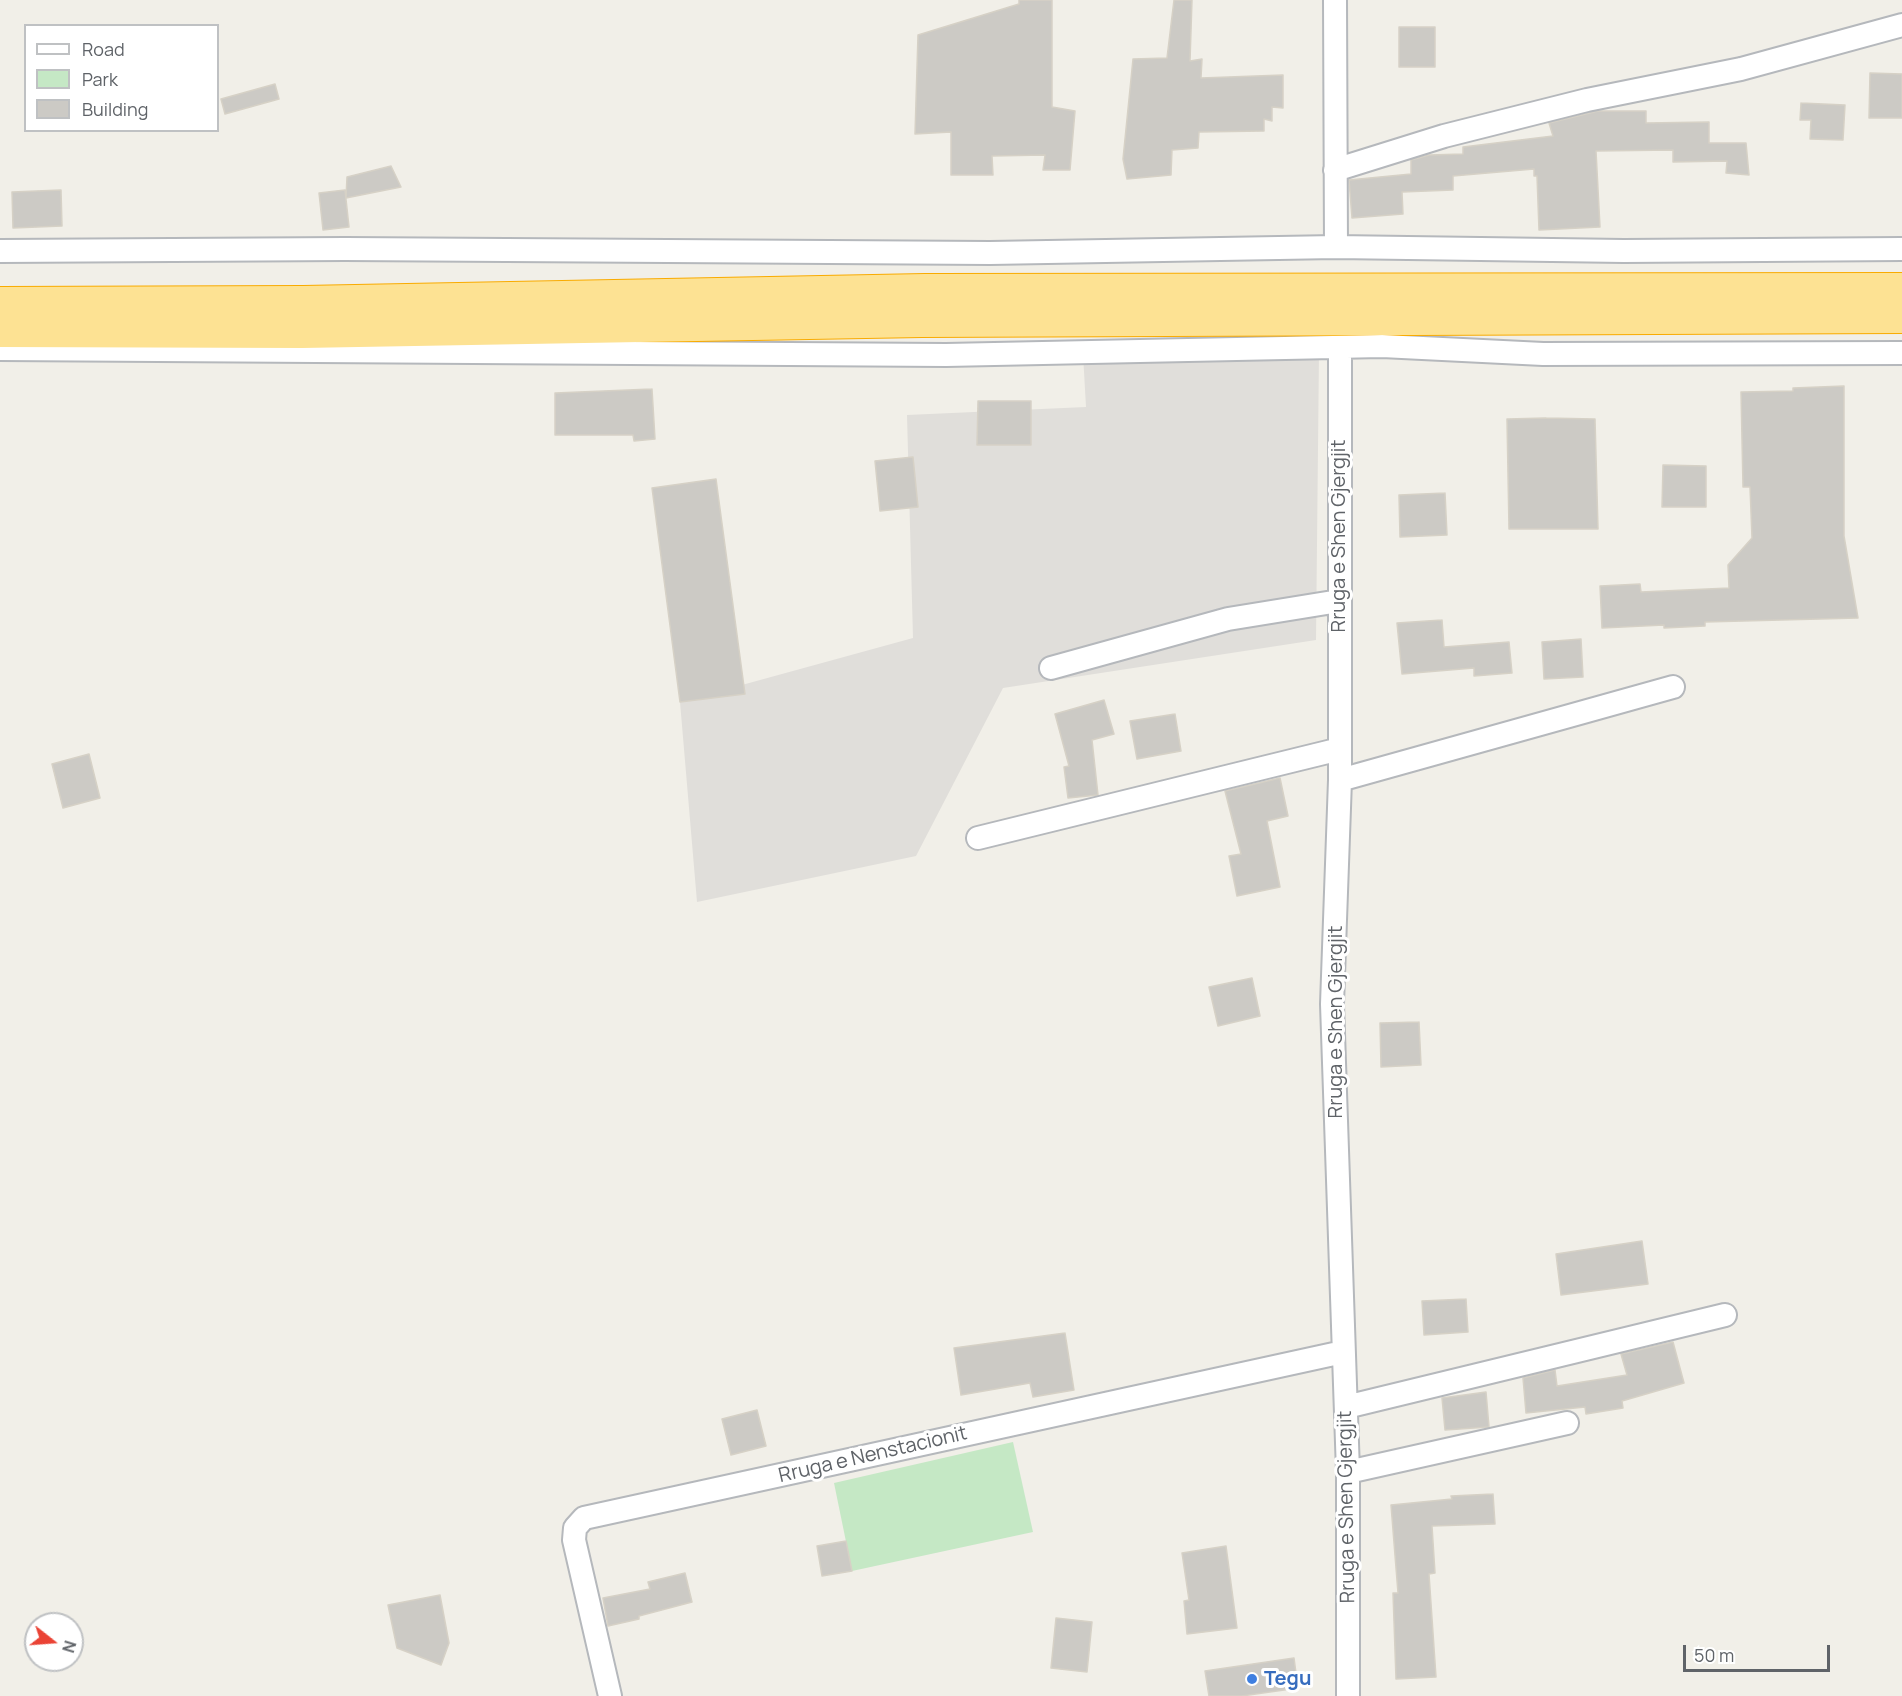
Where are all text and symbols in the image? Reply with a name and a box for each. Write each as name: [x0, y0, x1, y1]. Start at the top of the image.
legend: [24, 24, 219, 132]
text: Road: [82, 37, 125, 61]
text: Park: [82, 67, 118, 91]
text: Building: [82, 97, 148, 121]
street label: Rruga e Shen Gjergjit: [1327, 440, 1351, 632]
street label: Rruga e Shen Gjergjit: [1324, 926, 1348, 1118]
street label: Rruga e Shen Gjergjit: [1333, 1410, 1361, 1604]
street label: Rruga e Nenstacionit: [776, 1422, 970, 1488]
north arrow: [24, 1612, 84, 1672]
scale bar: [1686, 1633, 1833, 1671]
text: N: [57, 1638, 82, 1655]
text: 50 m: [1694, 1643, 1734, 1667]
place label: Tegu: [1264, 1667, 1311, 1691]
marker: Tegu: [1245, 1672, 1259, 1686]

